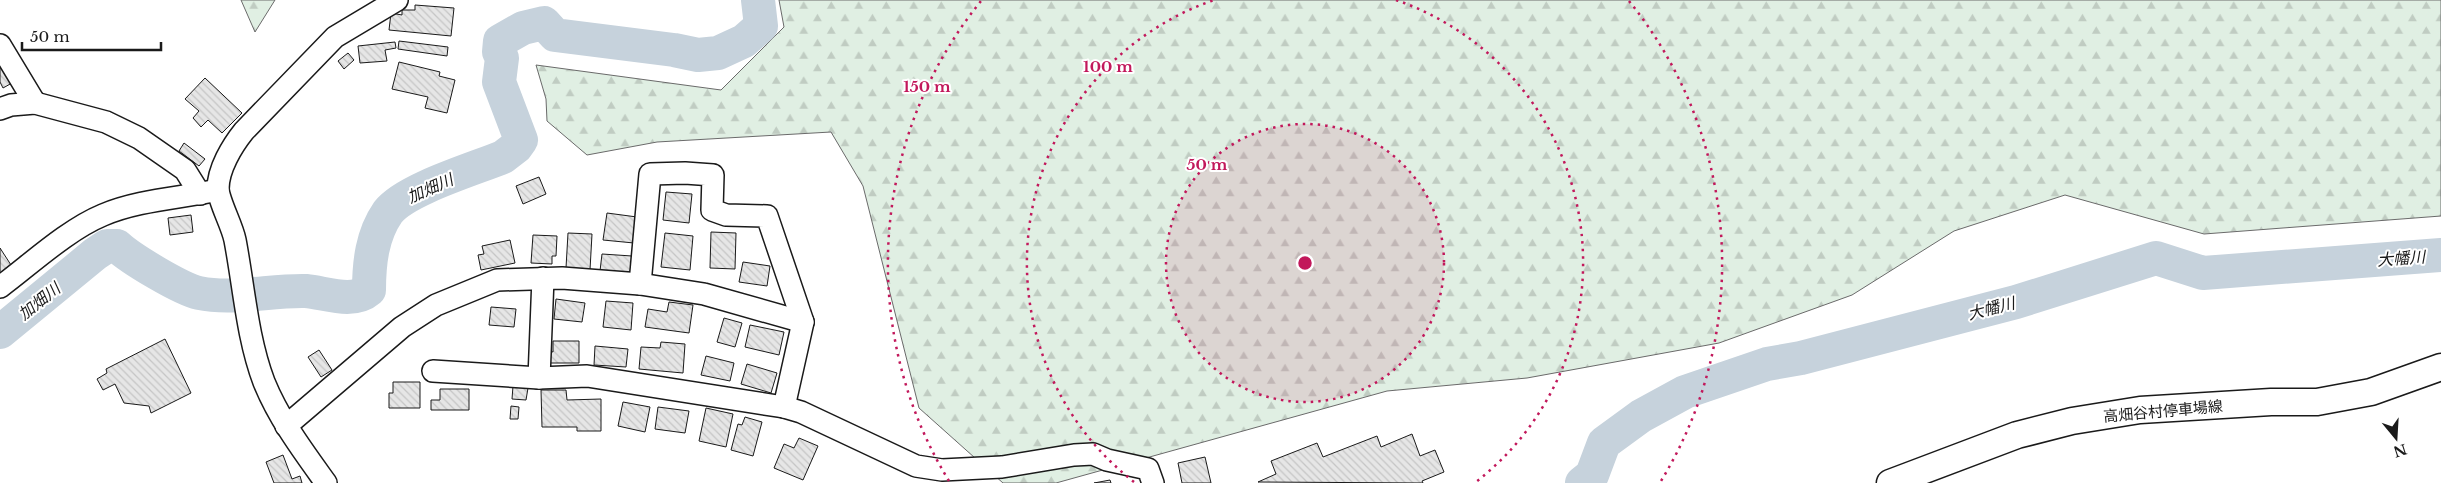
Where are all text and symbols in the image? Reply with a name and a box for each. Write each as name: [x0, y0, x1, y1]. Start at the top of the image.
scale bar: [22, 20, 161, 52]
text: 50 m: [30, 27, 70, 46]
text: 100 m: [1083, 57, 1133, 76]
text: 150 m: [903, 77, 951, 96]
text: 50 m: [1187, 155, 1228, 174]
water label: 加畑川: [404, 168, 458, 207]
water label: 大幡川: [2376, 246, 2428, 270]
centre of rings: [1296, 254, 1314, 272]
water label: 加畑川: [14, 277, 65, 324]
water label: 大幡川: [1965, 292, 2019, 324]
street label: 高畑谷村停車場線: [2102, 396, 2224, 426]
north arrow: [2371, 413, 2421, 463]
text: N: [2391, 440, 2409, 461]

